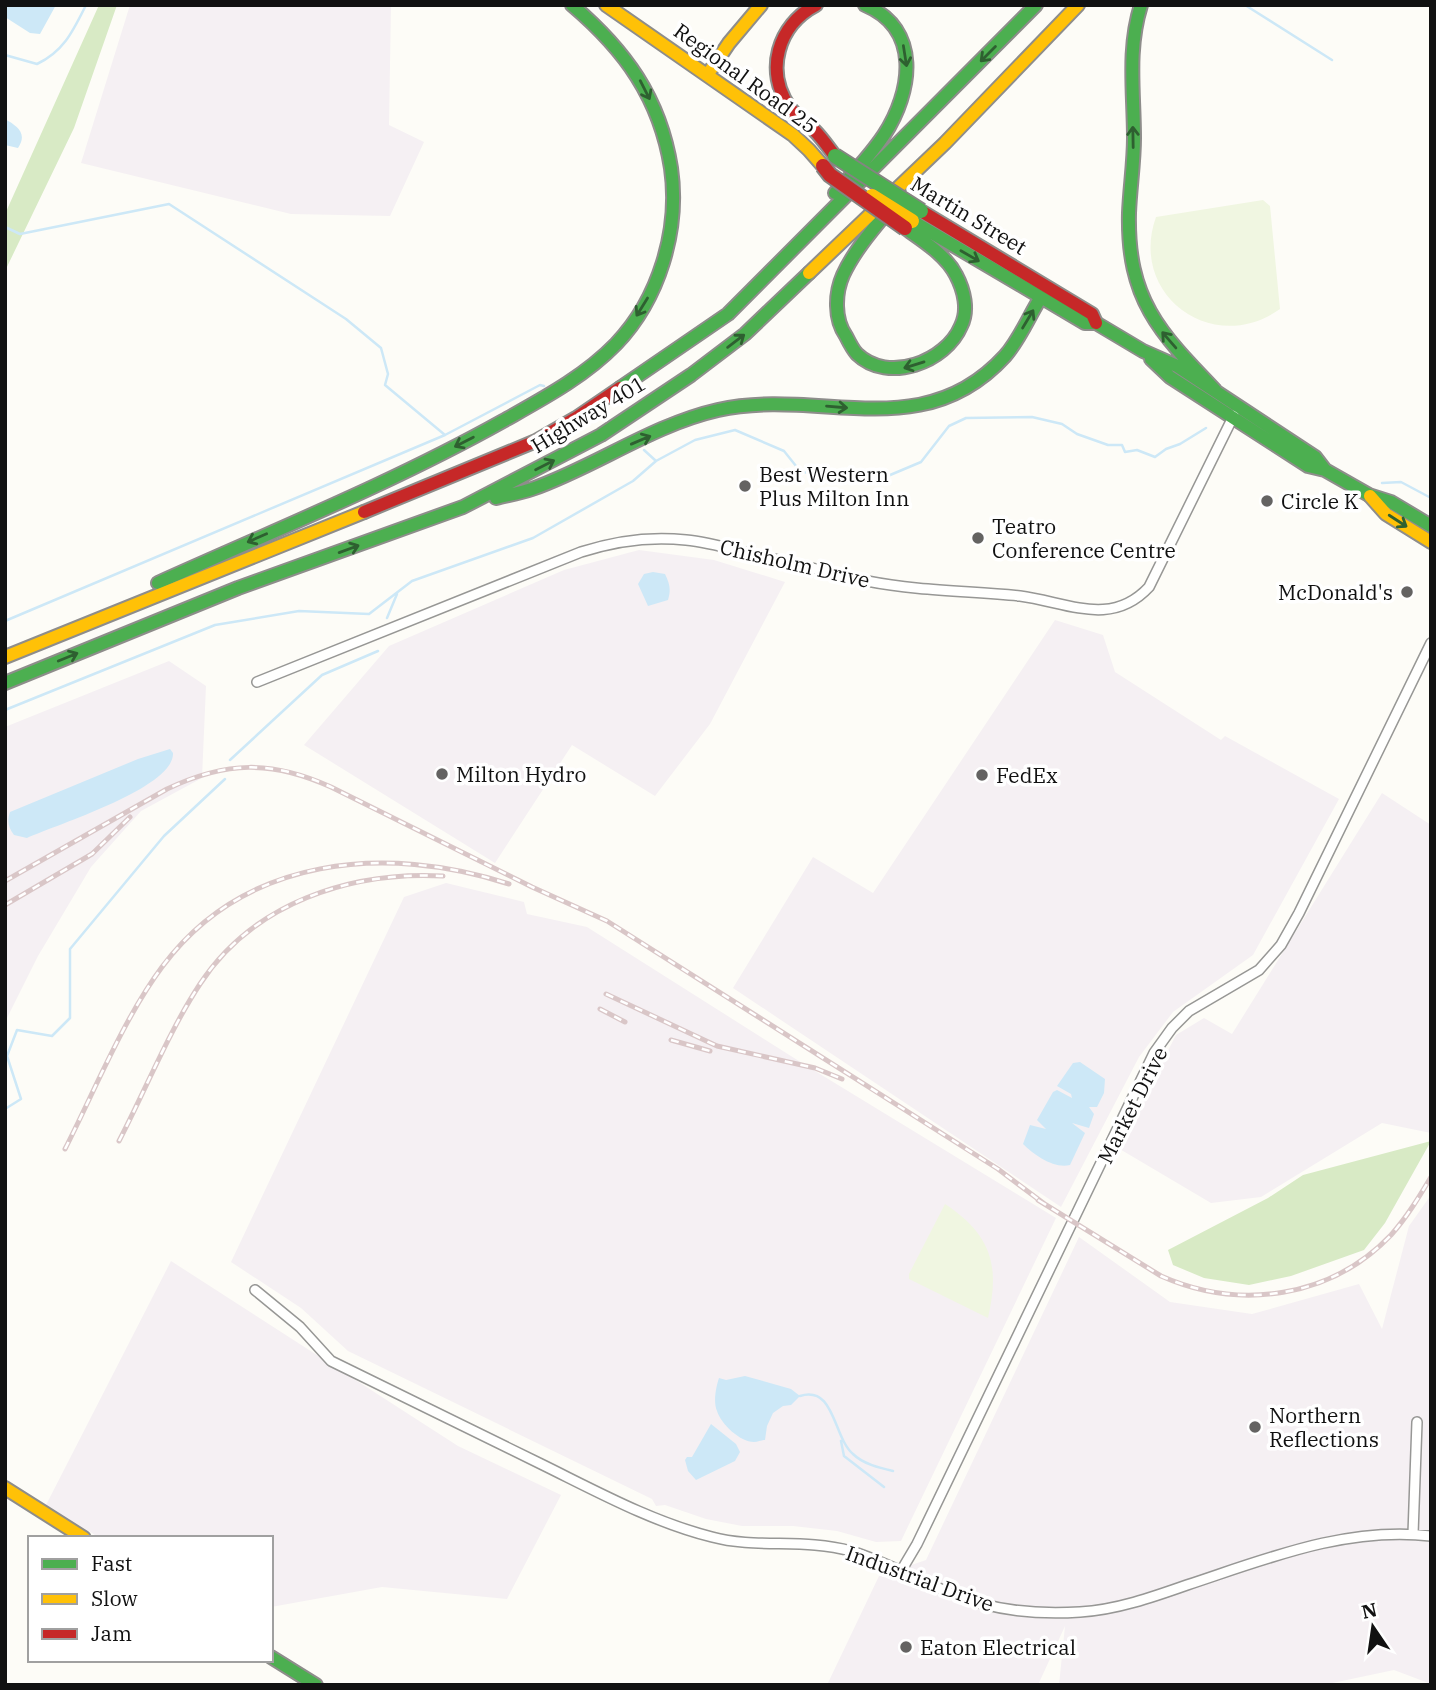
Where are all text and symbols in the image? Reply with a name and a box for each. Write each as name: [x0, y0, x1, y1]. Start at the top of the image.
street label: Regional Road 25: [669, 16, 823, 140]
one-way arrow: [899, 44, 912, 67]
one-way arrow: [980, 45, 997, 62]
one-way arrow: [639, 79, 652, 100]
one-way arrow: [1127, 125, 1140, 148]
street label: Martin Street: [906, 169, 1032, 261]
one-way arrow: [959, 250, 980, 263]
one-way arrow: [635, 296, 649, 316]
one-way arrow: [1021, 309, 1035, 329]
one-way arrow: [1161, 332, 1177, 350]
one-way arrow: [726, 333, 744, 348]
one-way arrow: [903, 359, 925, 372]
street label: Highway 401: [526, 369, 650, 459]
one-way arrow: [825, 401, 848, 414]
one-way arrow: [630, 433, 651, 446]
one-way arrow: [454, 436, 475, 450]
one-way arrow: [535, 458, 555, 472]
place label: Best Western Plus Milton Inn: [759, 460, 909, 512]
marker: Best Western Plus Milton Inn: [737, 478, 753, 494]
place label: Circle K: [1281, 487, 1359, 515]
marker: Circle K: [1259, 493, 1275, 509]
place label: Teatro Conference Centre: [992, 512, 1176, 564]
one-way arrow: [1387, 515, 1407, 529]
marker: Teatro Conference Centre: [970, 530, 986, 546]
one-way arrow: [247, 532, 269, 545]
street label: Chisholm Drive: [717, 532, 873, 594]
one-way arrow: [338, 542, 360, 555]
place label: McDonald's: [1278, 578, 1393, 606]
marker: McDonald's: [1399, 584, 1415, 600]
one-way arrow: [57, 650, 79, 663]
place label: Milton Hydro: [456, 760, 586, 788]
place label: FedEx: [996, 761, 1058, 789]
marker: Milton Hydro: [434, 766, 450, 782]
marker: FedEx: [974, 767, 990, 783]
street label: Market Drive: [1091, 1042, 1173, 1168]
place label: Northern Reflections: [1269, 1401, 1379, 1453]
marker: Northern Reflections: [1247, 1419, 1263, 1435]
legend: [28, 1536, 273, 1662]
street label: Industrial Drive: [842, 1538, 998, 1618]
text: Fast: [91, 1549, 132, 1577]
text: Slow: [91, 1584, 138, 1612]
north arrow: [1338, 1592, 1408, 1662]
text: N: [1359, 1597, 1379, 1624]
text: Jam: [91, 1619, 132, 1647]
place label: Eaton Electrical: [920, 1633, 1076, 1661]
marker: Eaton Electrical: [898, 1639, 914, 1655]

